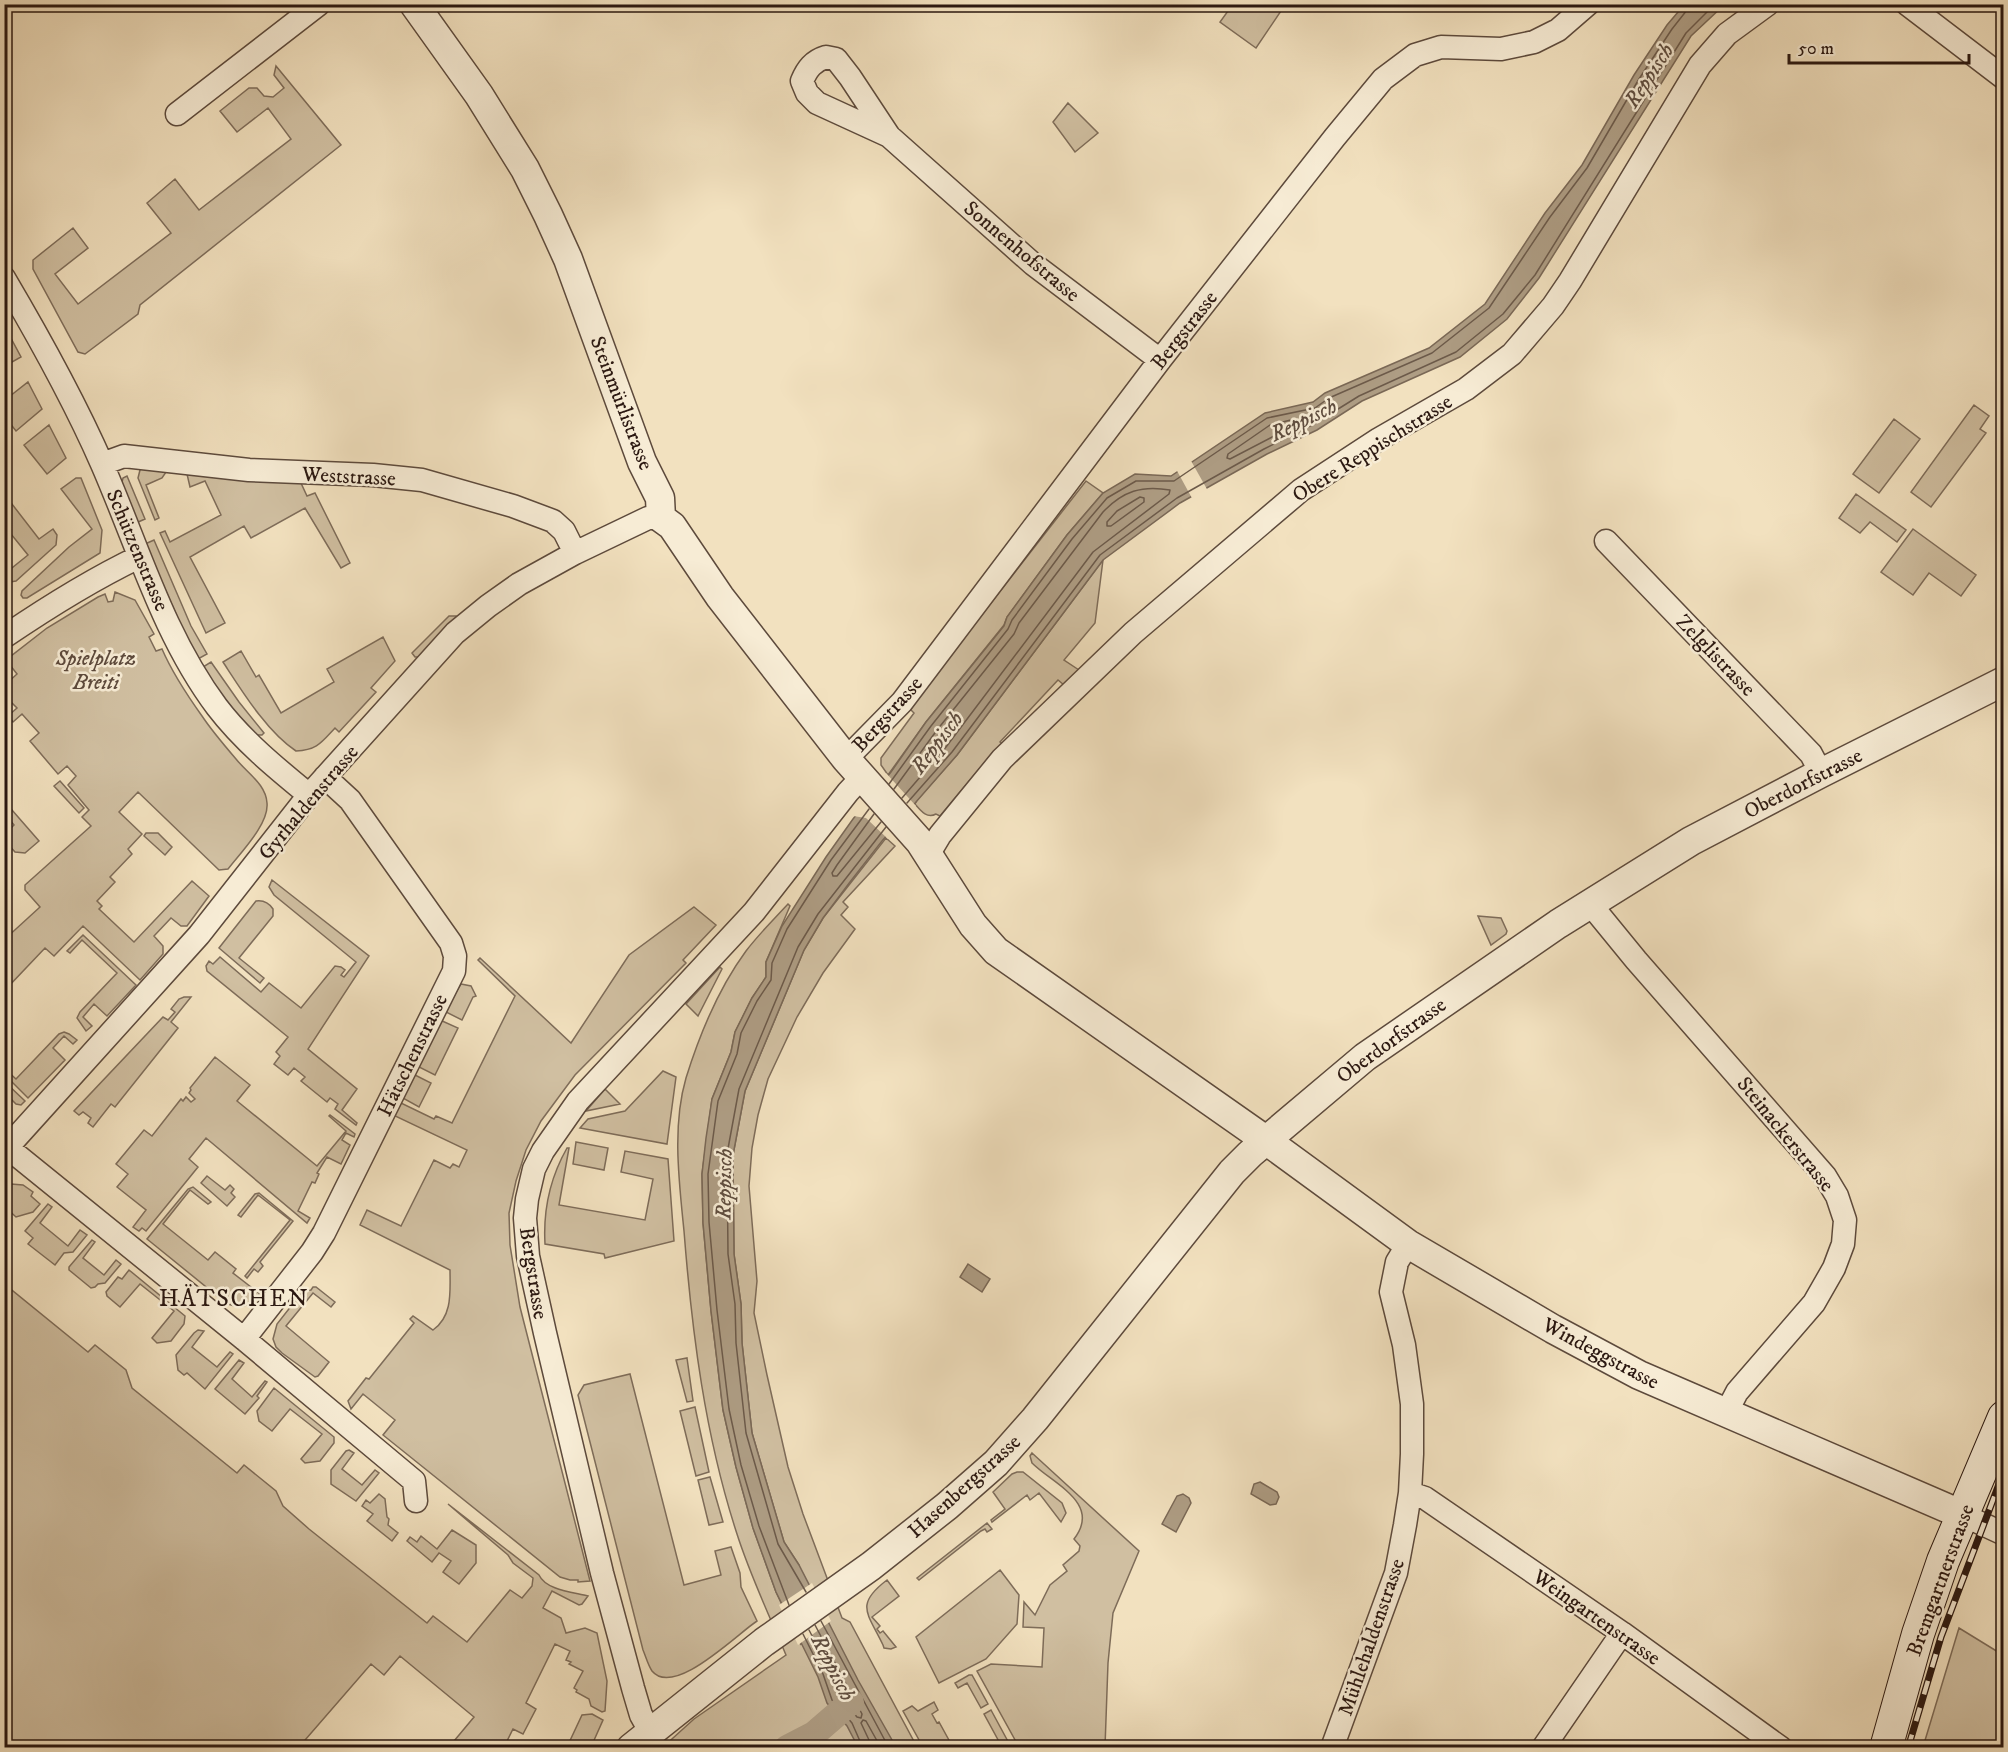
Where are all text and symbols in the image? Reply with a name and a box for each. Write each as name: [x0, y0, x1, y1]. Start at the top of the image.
scale bar: [1789, 27, 1969, 65]
text: 50 m: [1798, 38, 1834, 60]
water label: Reppisch: [1618, 39, 1680, 114]
street label: Sonnenhofstrasse: [958, 196, 1085, 308]
street label: Bergstrasse: [1146, 286, 1224, 375]
street label: Steinmürlistrasse: [584, 333, 659, 474]
street label: Obere Reppischstrasse: [1288, 389, 1458, 509]
water label: Reppisch: [1265, 393, 1342, 449]
street label: Weststrasse: [300, 462, 397, 492]
street label: Schützenstrasse: [100, 486, 175, 615]
street label: Zelglistrasse: [1670, 609, 1761, 702]
park label: Spielplatz Breiti: [55, 646, 136, 696]
street label: Bergstrasse: [847, 671, 929, 758]
water label: Reppisch: [904, 706, 969, 780]
street label: Gyrhaldenstrasse: [253, 740, 365, 865]
street label: Oberdorfstrasse: [1740, 743, 1867, 825]
street label: Hätschenstrasse: [372, 990, 454, 1121]
street label: Oberdorfstrasse: [1332, 992, 1452, 1089]
street label: Steinackerstrasse: [1731, 1072, 1840, 1198]
water label: Reppisch: [710, 1148, 739, 1221]
street label: Bergstrasse: [513, 1225, 553, 1322]
district label: HÄTSCHEN: [159, 1284, 309, 1314]
street label: Windeggstrasse: [1537, 1312, 1664, 1396]
street label: Hasenbergstrasse: [903, 1429, 1027, 1544]
street label: Bremgartnerstrasse: [1901, 1501, 1981, 1660]
street label: Mühlehaldenstrasse: [1333, 1555, 1411, 1719]
street label: Weingartenstrasse: [1527, 1564, 1666, 1672]
water label: Reppisch: [804, 1629, 861, 1706]

